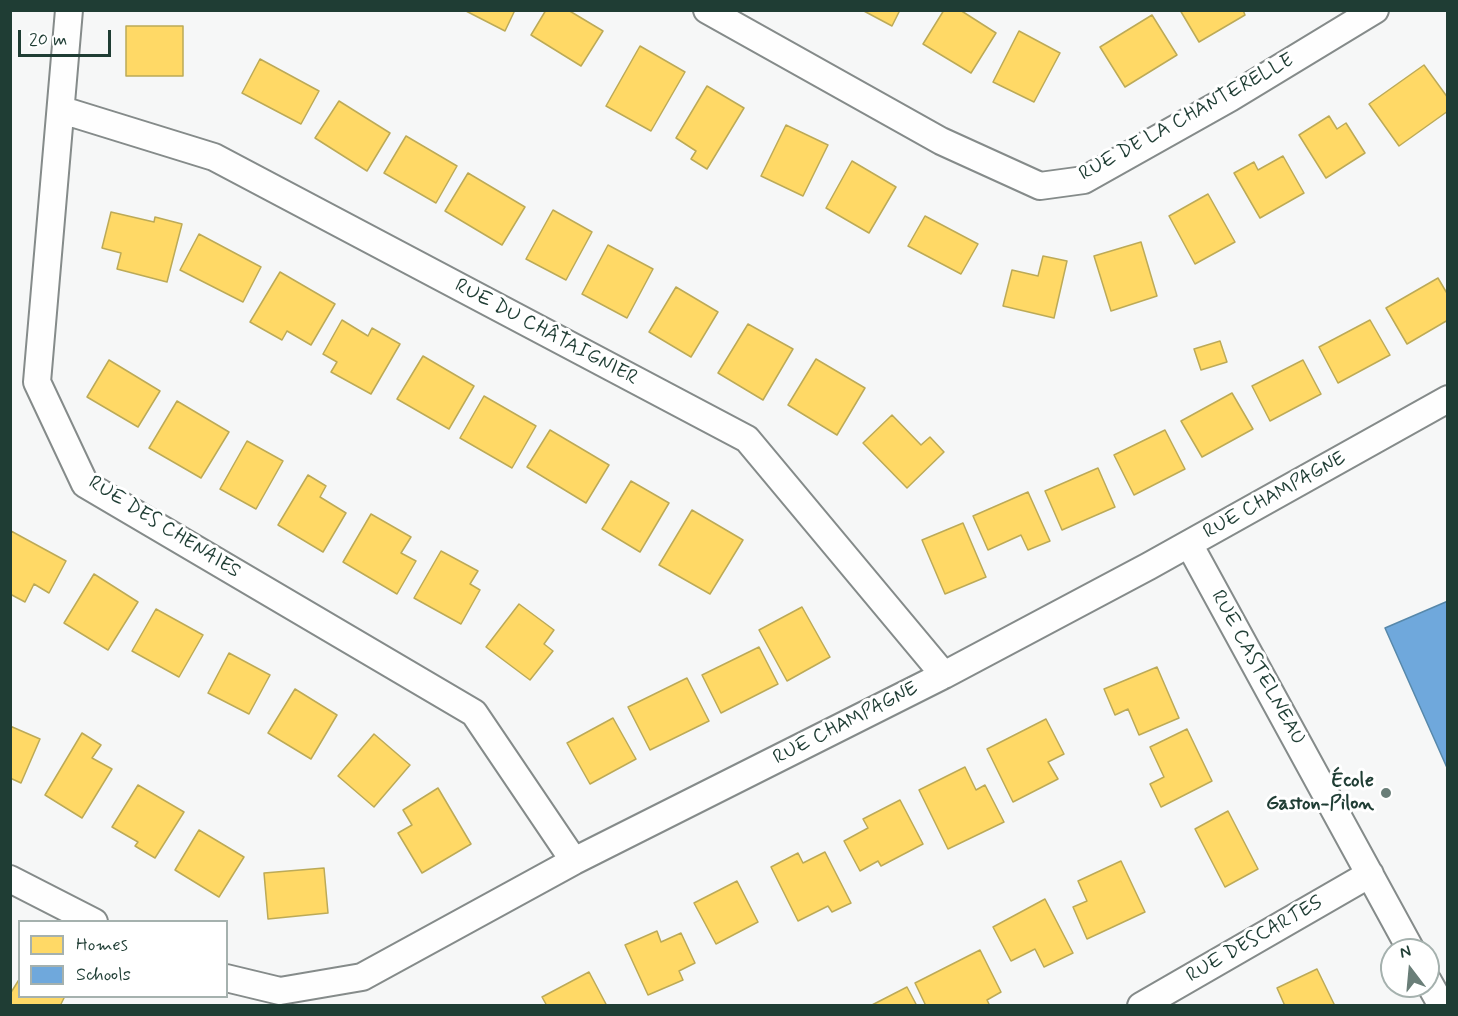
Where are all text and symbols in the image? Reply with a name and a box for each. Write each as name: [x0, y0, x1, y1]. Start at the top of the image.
scale bar: [21, 18, 114, 56]
text: 20 m: [29, 28, 67, 52]
street label: RUE DE LA CHANTERELLE: [1075, 49, 1299, 187]
street label: RUE DU CHÂTAIGNIER: [450, 274, 642, 392]
street label: RUE CHAMPAGNE: [1200, 447, 1350, 545]
street label: RUE DES CHENAIES: [83, 471, 245, 585]
street label: RUE CASTELNEAU: [1205, 587, 1309, 749]
street label: RUE CHAMPAGNE: [770, 677, 922, 771]
place label: École Gaston-Pilon: [1266, 770, 1374, 817]
marker: École Gaston-Pilon: [1379, 786, 1393, 800]
street label: RUE DESCARTES: [1183, 891, 1327, 989]
legend: [18, 920, 228, 998]
text: Homes: [76, 933, 128, 957]
north arrow: [1380, 938, 1440, 998]
text: N: [1397, 941, 1413, 964]
text: Schools: [76, 963, 131, 987]

